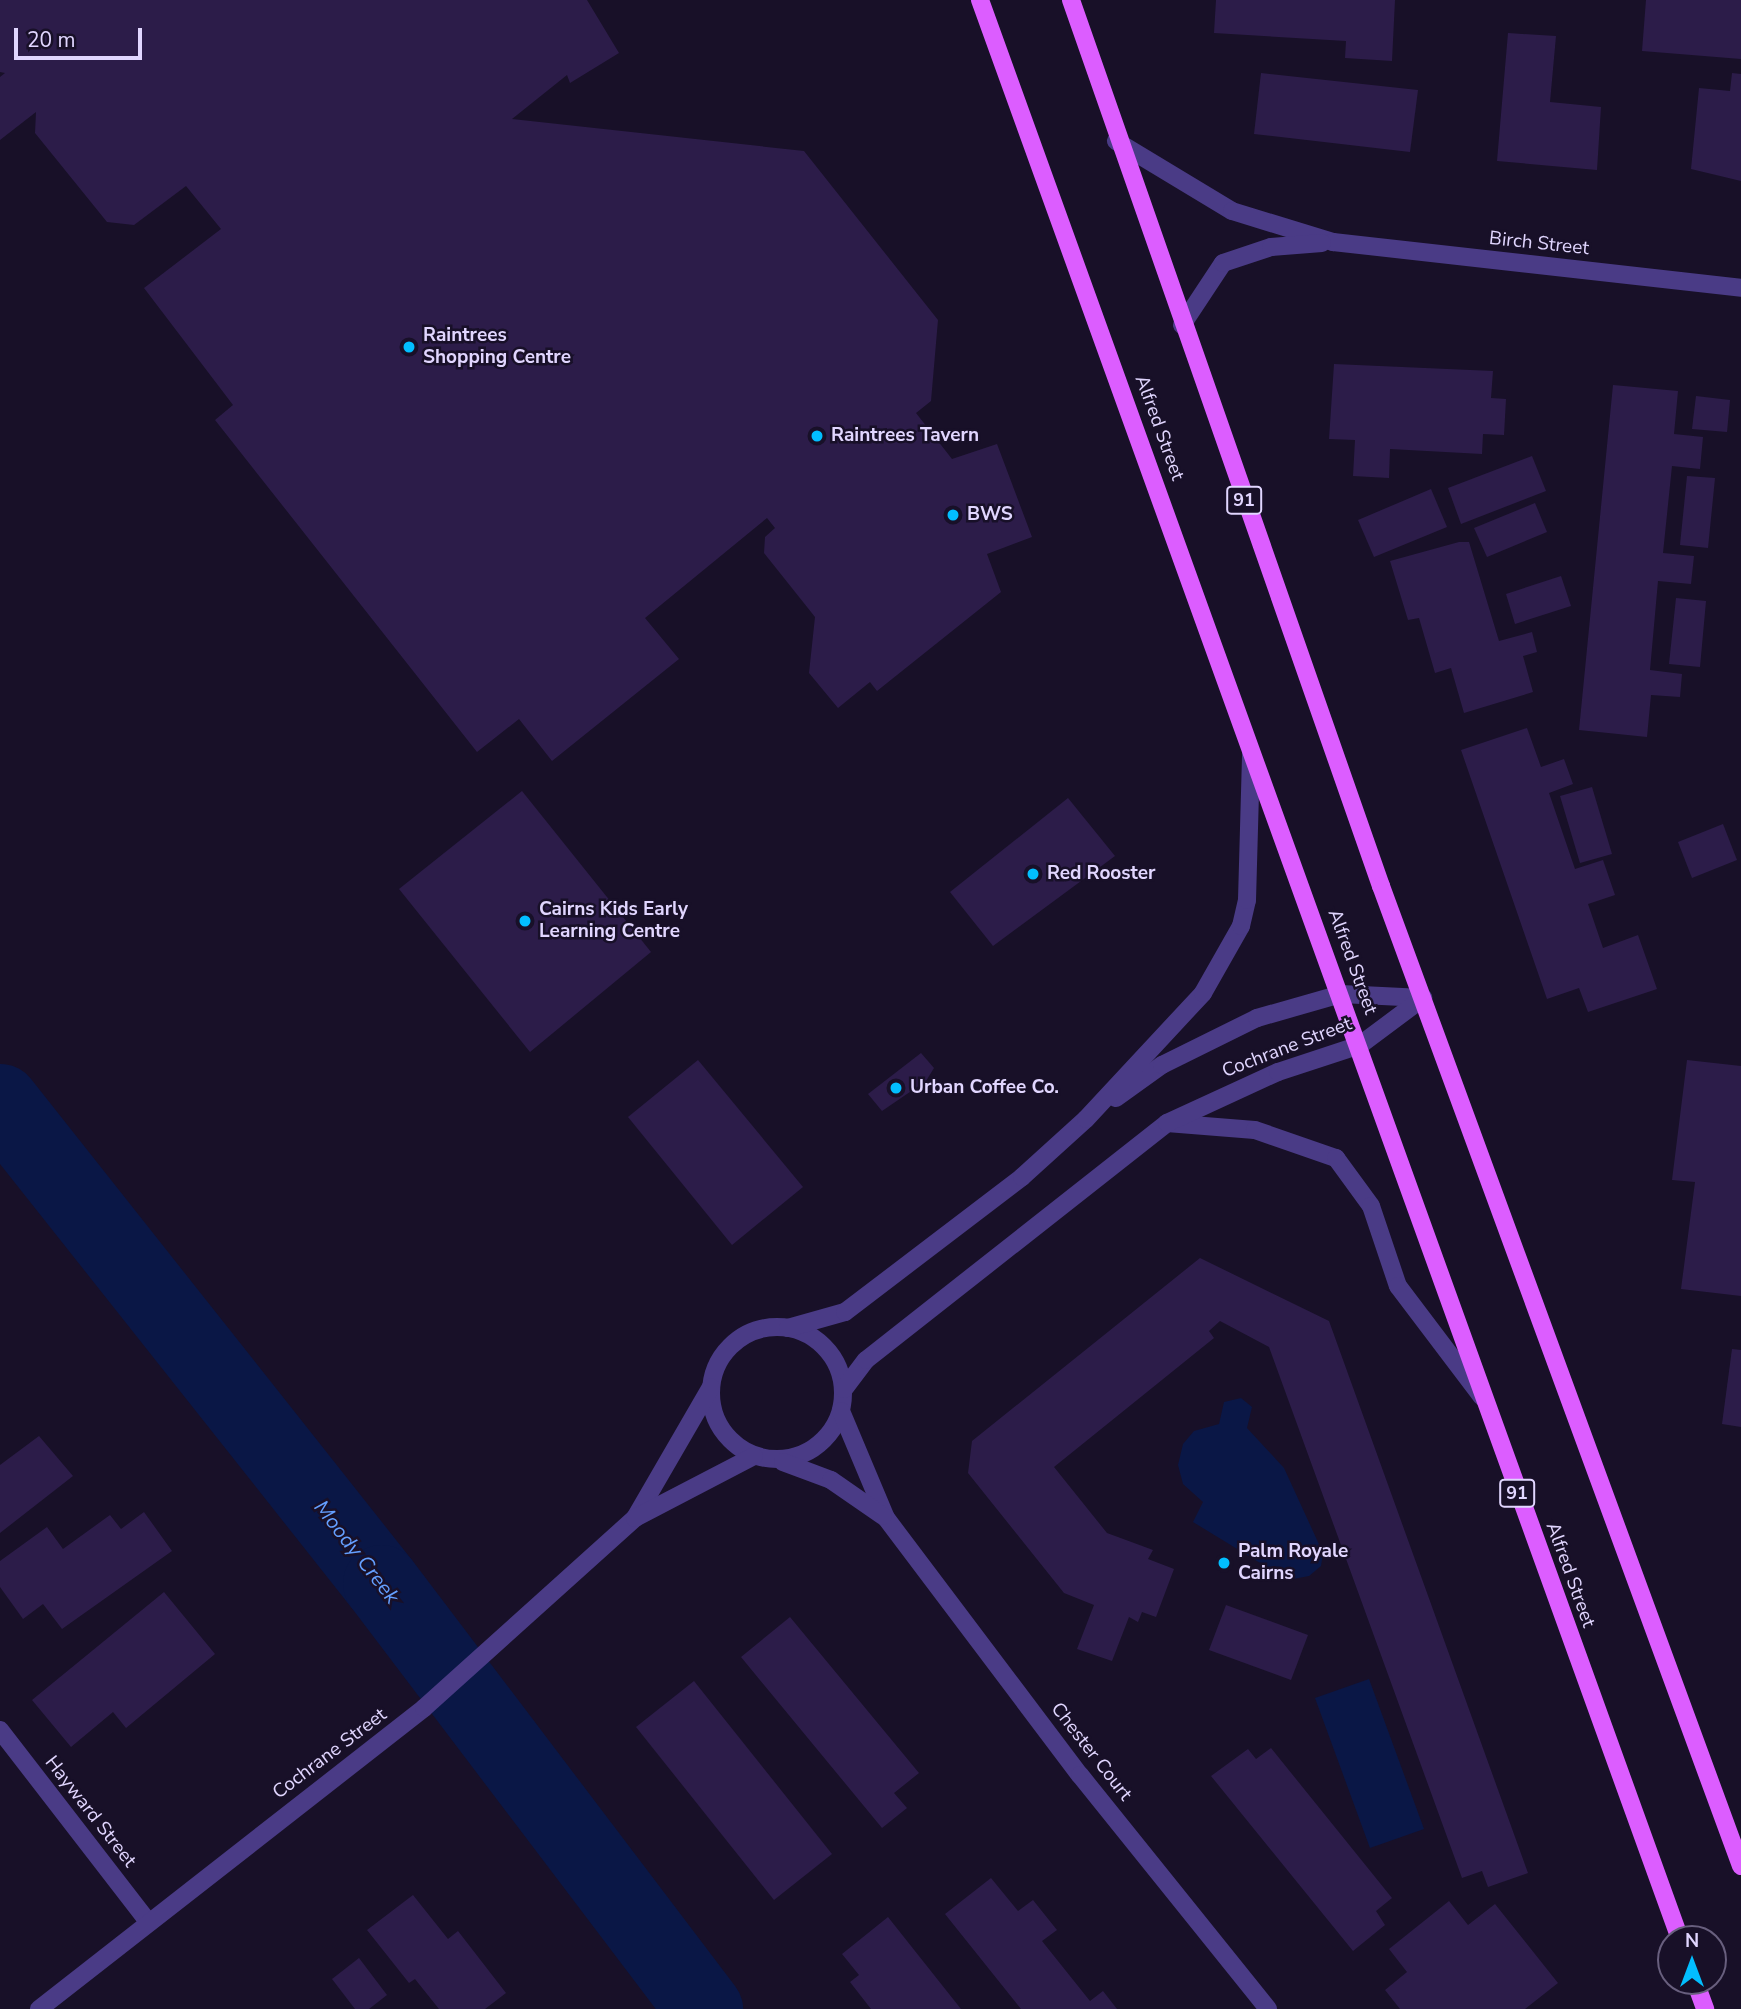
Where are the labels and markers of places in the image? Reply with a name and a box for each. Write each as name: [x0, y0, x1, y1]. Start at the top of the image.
place label: Raintrees Shopping Centre: [423, 325, 571, 369]
marker: Raintrees Shopping Centre: [401, 339, 417, 355]
place label: Raintrees Tavern: [831, 425, 979, 447]
marker: Raintrees Tavern: [809, 428, 825, 444]
place label: BWS: [967, 504, 1013, 526]
marker: BWS: [945, 507, 961, 523]
place label: Red Rooster: [1047, 863, 1155, 885]
marker: Red Rooster: [1025, 866, 1041, 882]
place label: Cairns Kids Early Learning Centre: [539, 899, 688, 943]
marker: Cairns Kids Early Learning Centre: [517, 913, 533, 929]
place label: Urban Coffee Co.: [910, 1077, 1059, 1099]
marker: Urban Coffee Co.: [888, 1080, 904, 1096]
place label: Palm Royale Cairns: [1238, 1541, 1348, 1585]
marker: Palm Royale Cairns: [1216, 1555, 1232, 1571]

